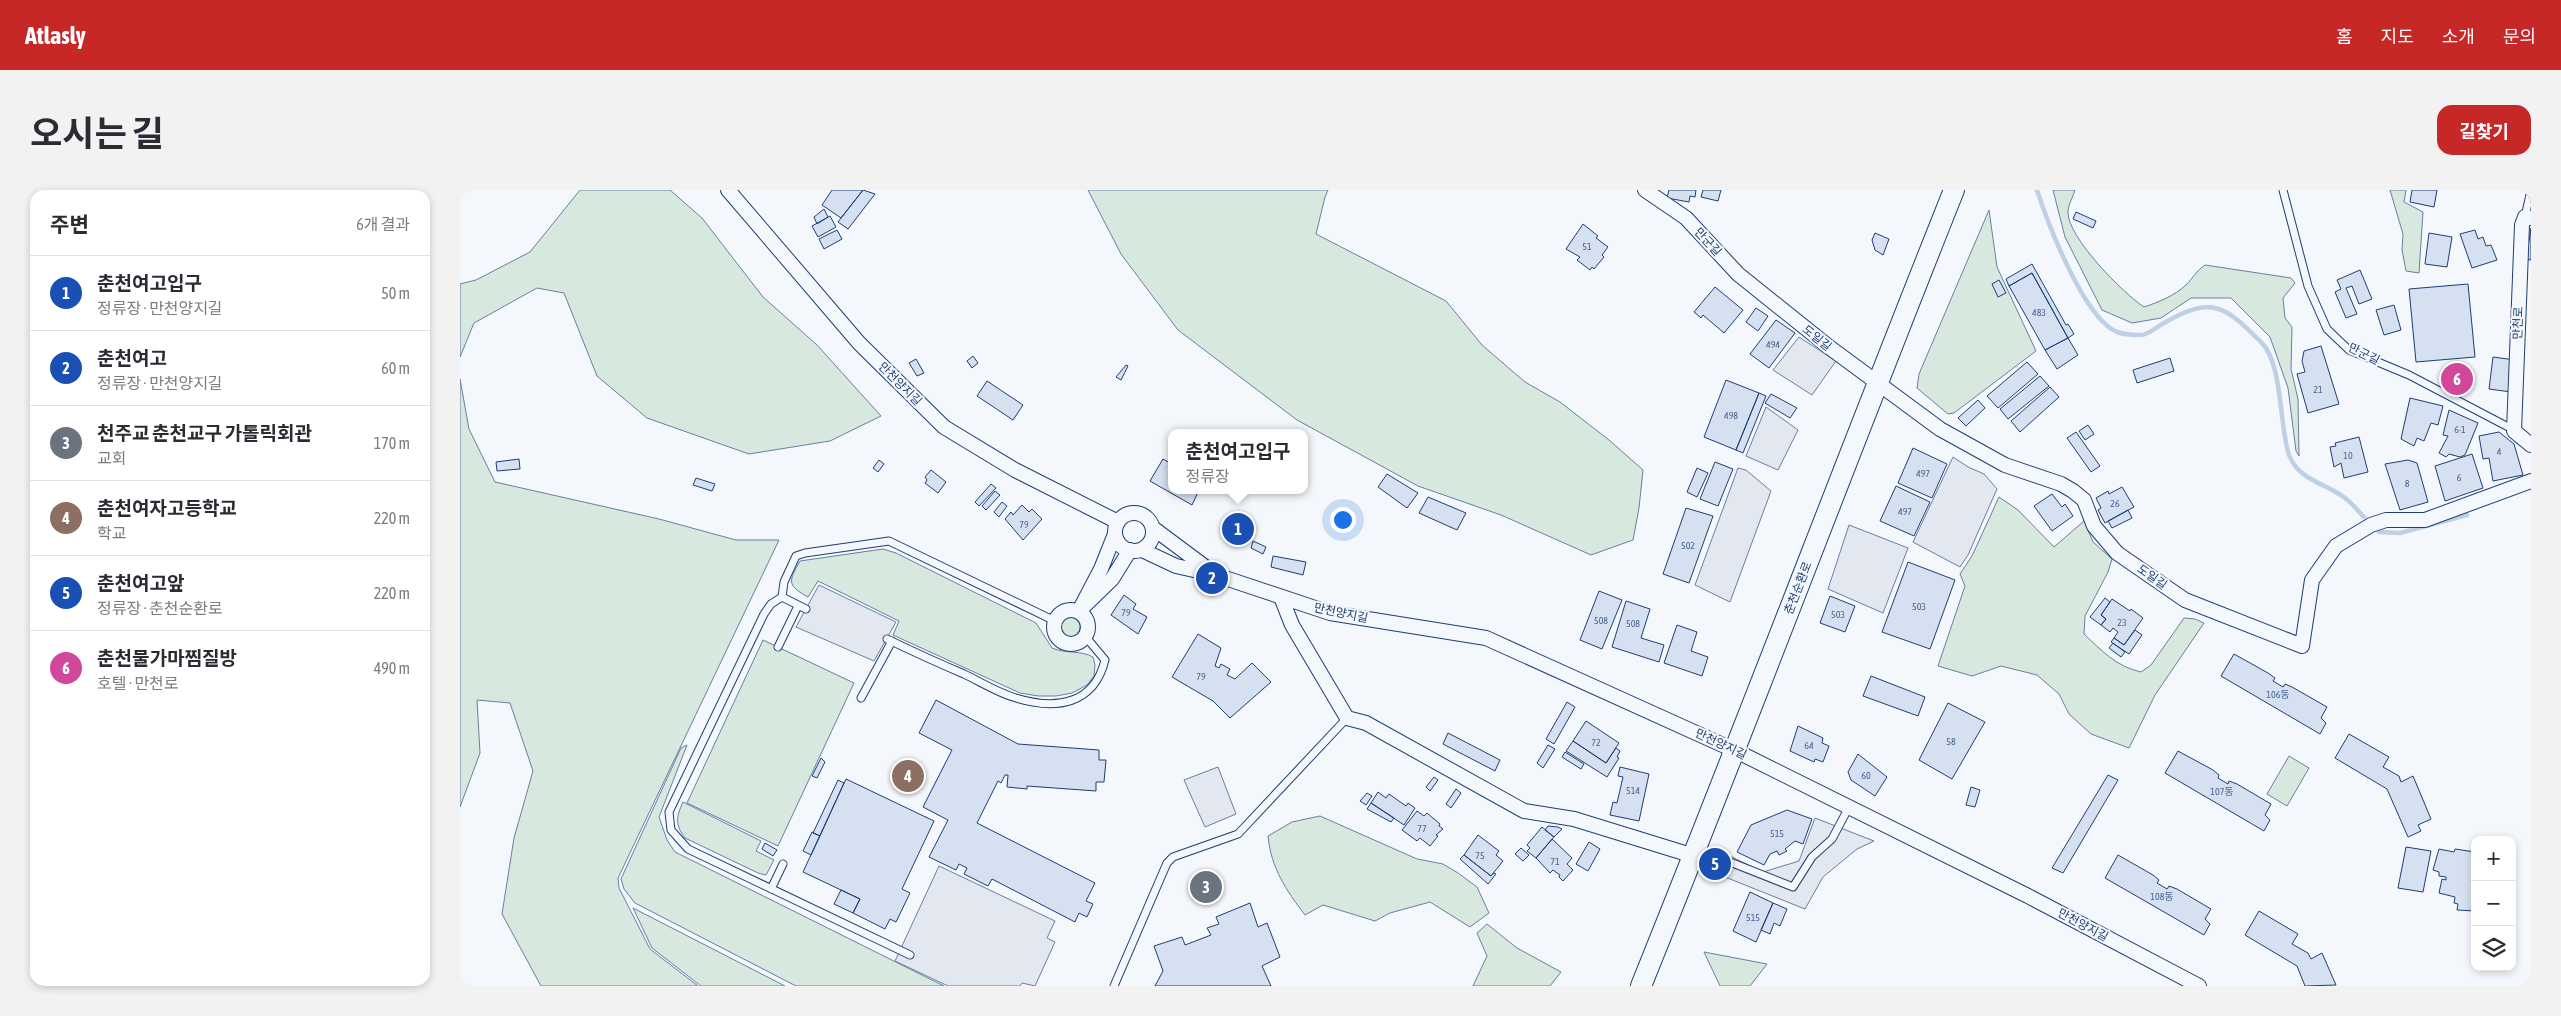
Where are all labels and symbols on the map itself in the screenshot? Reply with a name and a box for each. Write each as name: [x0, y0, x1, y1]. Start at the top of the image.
street label: 만군길: [1692, 225, 1724, 259]
house number: 51: [1582, 241, 1592, 252]
street label: 만천로: [2510, 306, 2526, 340]
house number: 483: [2032, 307, 2046, 318]
street label: 도일길: [1800, 322, 1834, 354]
house number: 494: [1766, 339, 1780, 350]
street label: 만군길: [2346, 340, 2382, 368]
street label: 만천양지길: [876, 360, 924, 408]
pin: 6: [2441, 360, 2473, 398]
house number: 21: [2313, 384, 2323, 395]
house number: 498: [1724, 410, 1738, 421]
house number: 6-1: [2454, 424, 2466, 435]
house number: 4: [2497, 446, 2502, 457]
house number: 10: [2343, 450, 2353, 461]
house number: 497: [1916, 468, 1930, 479]
house number: 6: [2457, 472, 2462, 483]
house number: 8: [2405, 478, 2410, 489]
house number: 26: [2110, 498, 2120, 509]
house number: 497: [1898, 506, 1912, 517]
your location: [1330, 507, 1356, 533]
pin: 1: [1222, 510, 1254, 548]
house number: 79: [1019, 519, 1029, 530]
house number: 502: [1681, 540, 1695, 551]
pin: 2: [1196, 559, 1228, 597]
street label: 춘천순환로: [1782, 560, 1814, 616]
street label: 도일길: [2134, 562, 2170, 592]
street label: 만천양지길: [1313, 600, 1369, 626]
house number: 503: [1912, 601, 1926, 612]
house number: 79: [1121, 607, 1131, 618]
house number: 503: [1831, 609, 1845, 620]
house number: 508: [1594, 615, 1608, 626]
house number: 23: [2117, 617, 2127, 628]
house number: 508: [1626, 618, 1640, 629]
house number: 79: [1196, 671, 1206, 682]
house number: 106동: [2266, 689, 2290, 700]
street label: 만천양지길: [1693, 726, 1749, 762]
house number: 58: [1946, 736, 1956, 747]
house number: 72: [1591, 737, 1601, 748]
house number: 64: [1804, 740, 1814, 751]
pin: 4: [892, 757, 924, 795]
house number: 60: [1861, 770, 1871, 781]
house number: 514: [1626, 785, 1640, 796]
house number: 107동: [2210, 786, 2234, 797]
house number: 77: [1417, 823, 1427, 834]
house number: 515: [1770, 828, 1784, 839]
pin: 5: [1699, 845, 1731, 883]
house number: 75: [1475, 850, 1485, 861]
house number: 71: [1550, 856, 1560, 867]
pin: 3: [1190, 868, 1222, 906]
house number: 108동: [2150, 891, 2174, 902]
street label: 만천양지길: [2055, 906, 2111, 944]
house number: 515: [1746, 912, 1760, 923]

